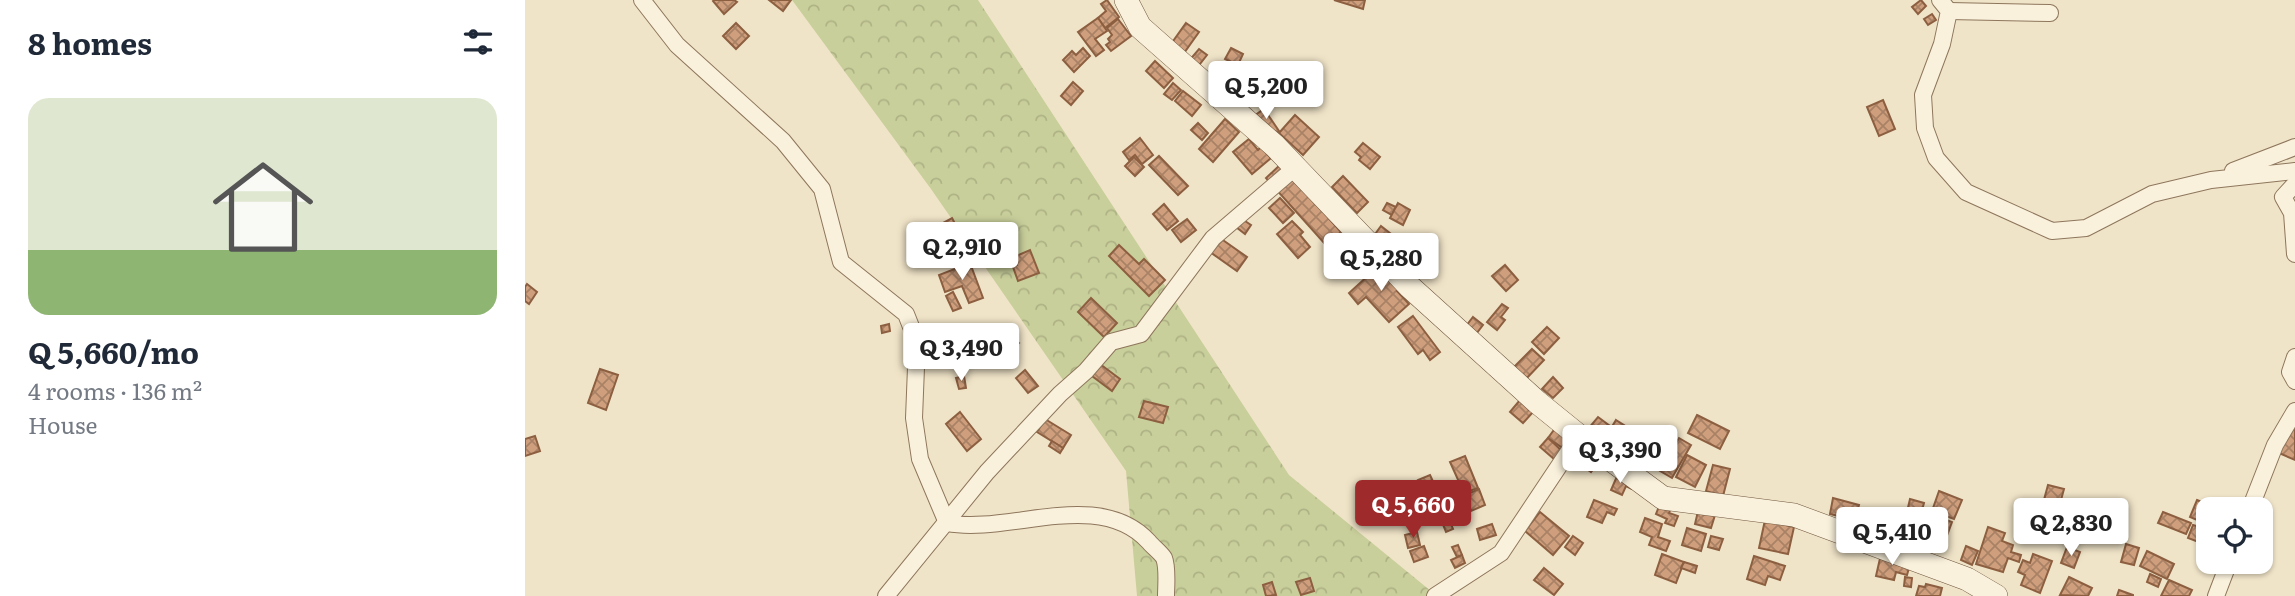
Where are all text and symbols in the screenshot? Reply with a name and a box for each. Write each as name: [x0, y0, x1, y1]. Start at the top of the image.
text: 8 homes: [28, 20, 152, 64]
icon: filters: [459, 23, 497, 61]
pin: Q 5,200: [1201, 61, 1331, 121]
text: Q 5,200: [1224, 67, 1308, 101]
icon: home: [200, 144, 326, 270]
pin: Q 2,910: [897, 222, 1027, 282]
text: Q 2,910: [922, 228, 1002, 262]
pin: Q 5,280: [1316, 233, 1446, 293]
text: Q 5,280: [1340, 239, 1422, 273]
pin: Q 3,490: [896, 324, 1026, 383]
text: Q 5,660/mo: [28, 329, 199, 373]
text: Q 3,490: [919, 329, 1003, 363]
text: 4 rooms · 136 m²: [28, 373, 202, 407]
text: House: [28, 407, 97, 441]
pin: Q 3,390: [1555, 426, 1685, 485]
text: Q 3,390: [1578, 431, 1662, 465]
pin: Q 5,660: [1348, 480, 1478, 540]
text: Q 5,660: [1371, 486, 1455, 520]
map controls: [2196, 497, 2273, 574]
button: locate: [2196, 497, 2273, 574]
pin: Q 2,830: [2006, 498, 2136, 558]
text: Q 2,830: [2030, 504, 2112, 538]
pin: Q 5,410: [1827, 508, 1957, 567]
text: Q 5,410: [1852, 513, 1932, 547]

